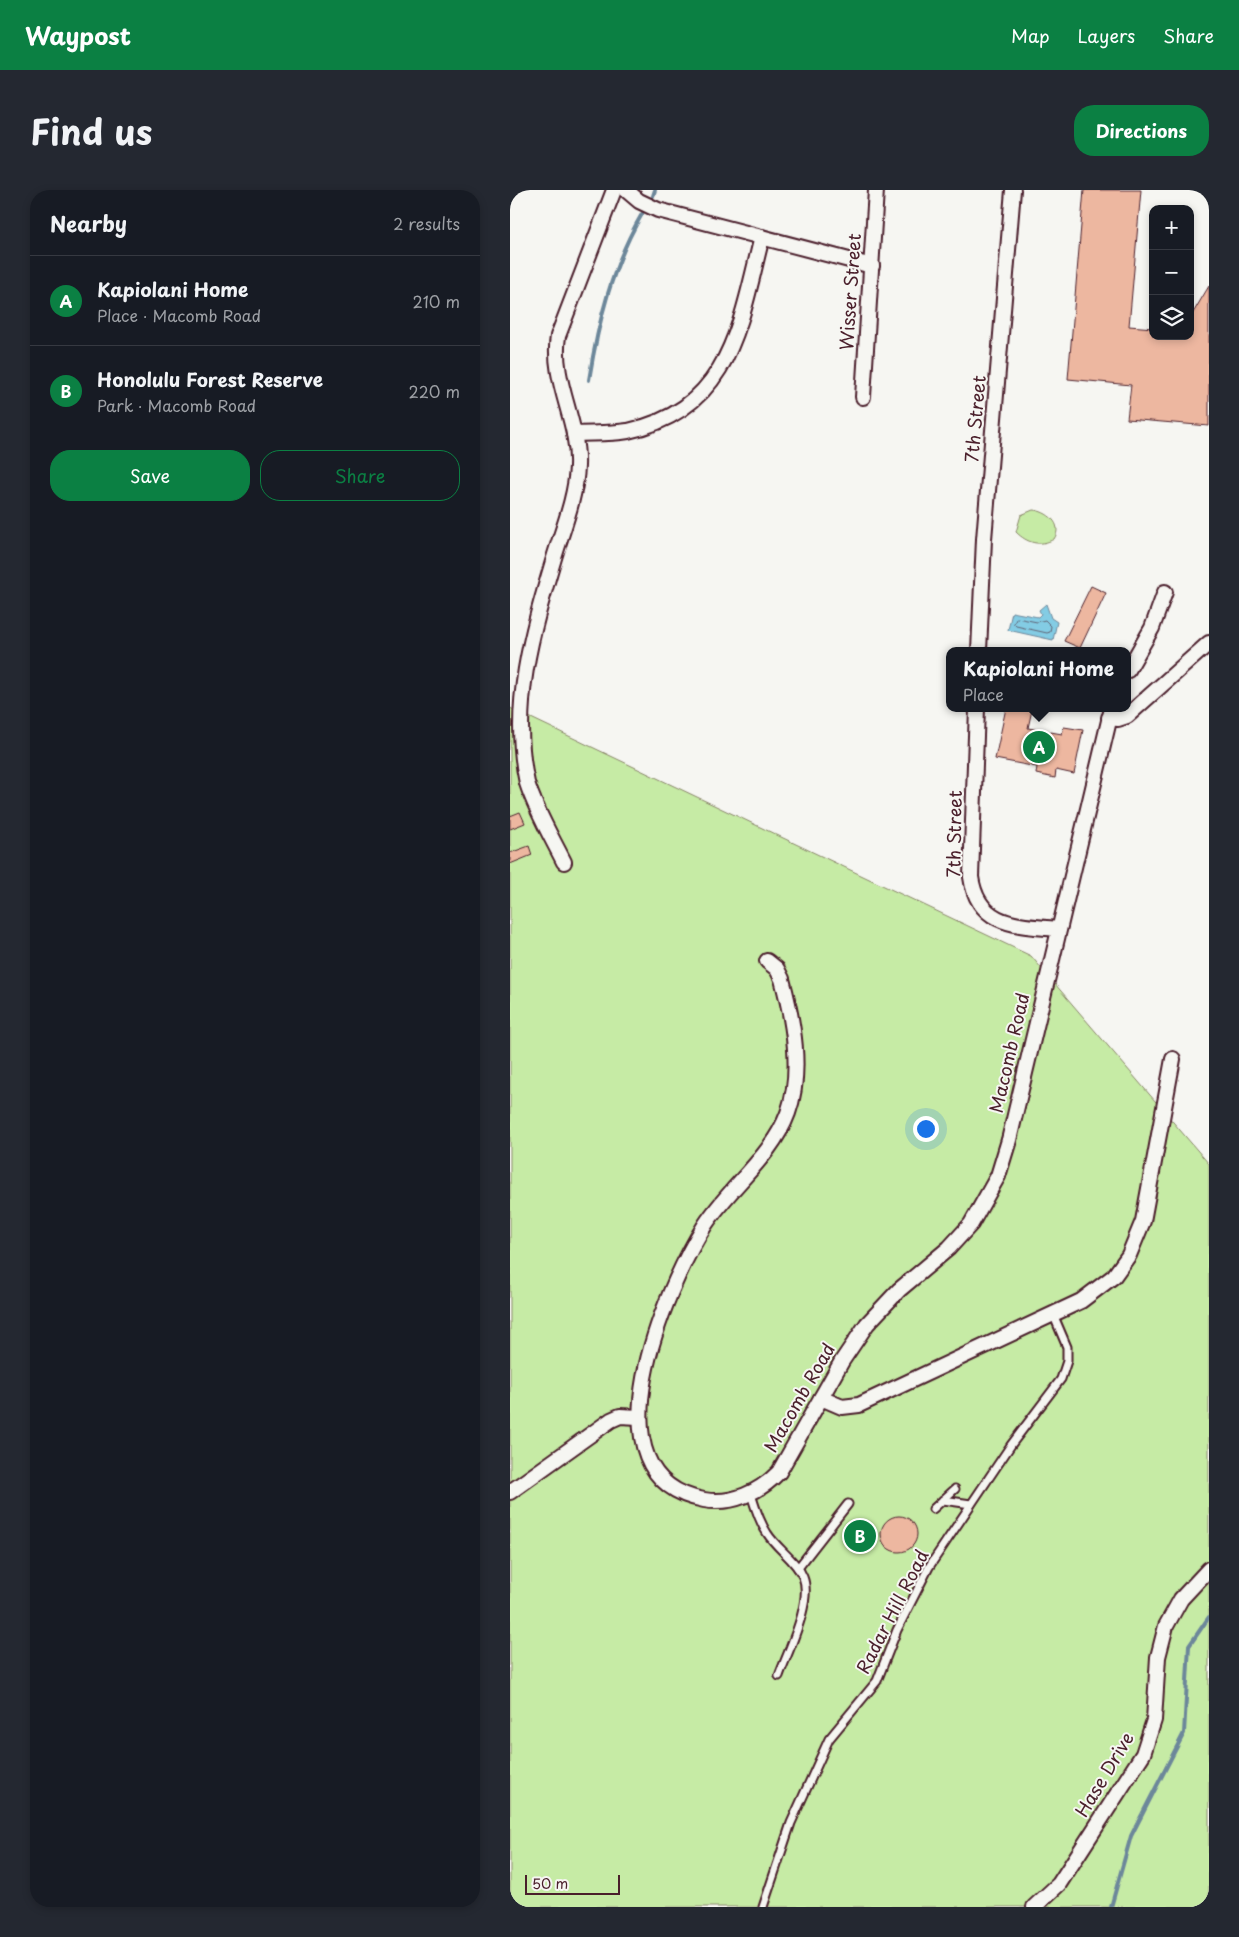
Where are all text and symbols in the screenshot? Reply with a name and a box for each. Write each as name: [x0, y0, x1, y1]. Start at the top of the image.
text: Waypost: [25, 17, 131, 53]
text: Map: [1011, 22, 1050, 49]
text: Layers: [1078, 22, 1135, 49]
text: Share: [1163, 22, 1214, 49]
text: Find us: [30, 104, 152, 157]
button: Directions: [1074, 105, 1209, 156]
map controls: [1149, 205, 1194, 340]
button: +: [1149, 205, 1194, 250]
text: Nearby: [50, 207, 127, 239]
text: 2 results: [393, 211, 460, 235]
street label: Wisser Street: [832, 233, 867, 351]
button: −: [1149, 250, 1194, 295]
text: Kapiolani Home: [97, 275, 248, 303]
text: A: [60, 289, 72, 313]
text: 210 m: [412, 289, 460, 313]
button: layers: [1149, 295, 1194, 340]
text: Place · Macomb Road: [97, 303, 261, 327]
text: Honolulu Forest Reserve: [97, 365, 323, 393]
street label: 7th Street: [957, 374, 992, 464]
text: B: [61, 379, 71, 403]
text: 220 m: [409, 379, 460, 403]
text: Park · Macomb Road: [97, 393, 256, 417]
button: Save: [50, 450, 250, 501]
button: Share: [260, 450, 460, 501]
popup: [946, 647, 1131, 712]
text: Kapiolani Home: [963, 654, 1114, 682]
text: Place: [963, 682, 1004, 706]
pin: A: [1023, 728, 1055, 766]
street label: 7th Street: [939, 790, 968, 878]
street label: Macomb Road: [982, 990, 1035, 1115]
your location: [913, 1116, 939, 1142]
street label: Macomb Road: [756, 1338, 841, 1457]
pin: B: [844, 1517, 876, 1555]
street label: Radar Hill Road: [849, 1544, 935, 1678]
street label: Hase Drive: [1068, 1726, 1140, 1822]
scale bar: [525, 1872, 620, 1895]
text: 50 m: [532, 1873, 568, 1894]

